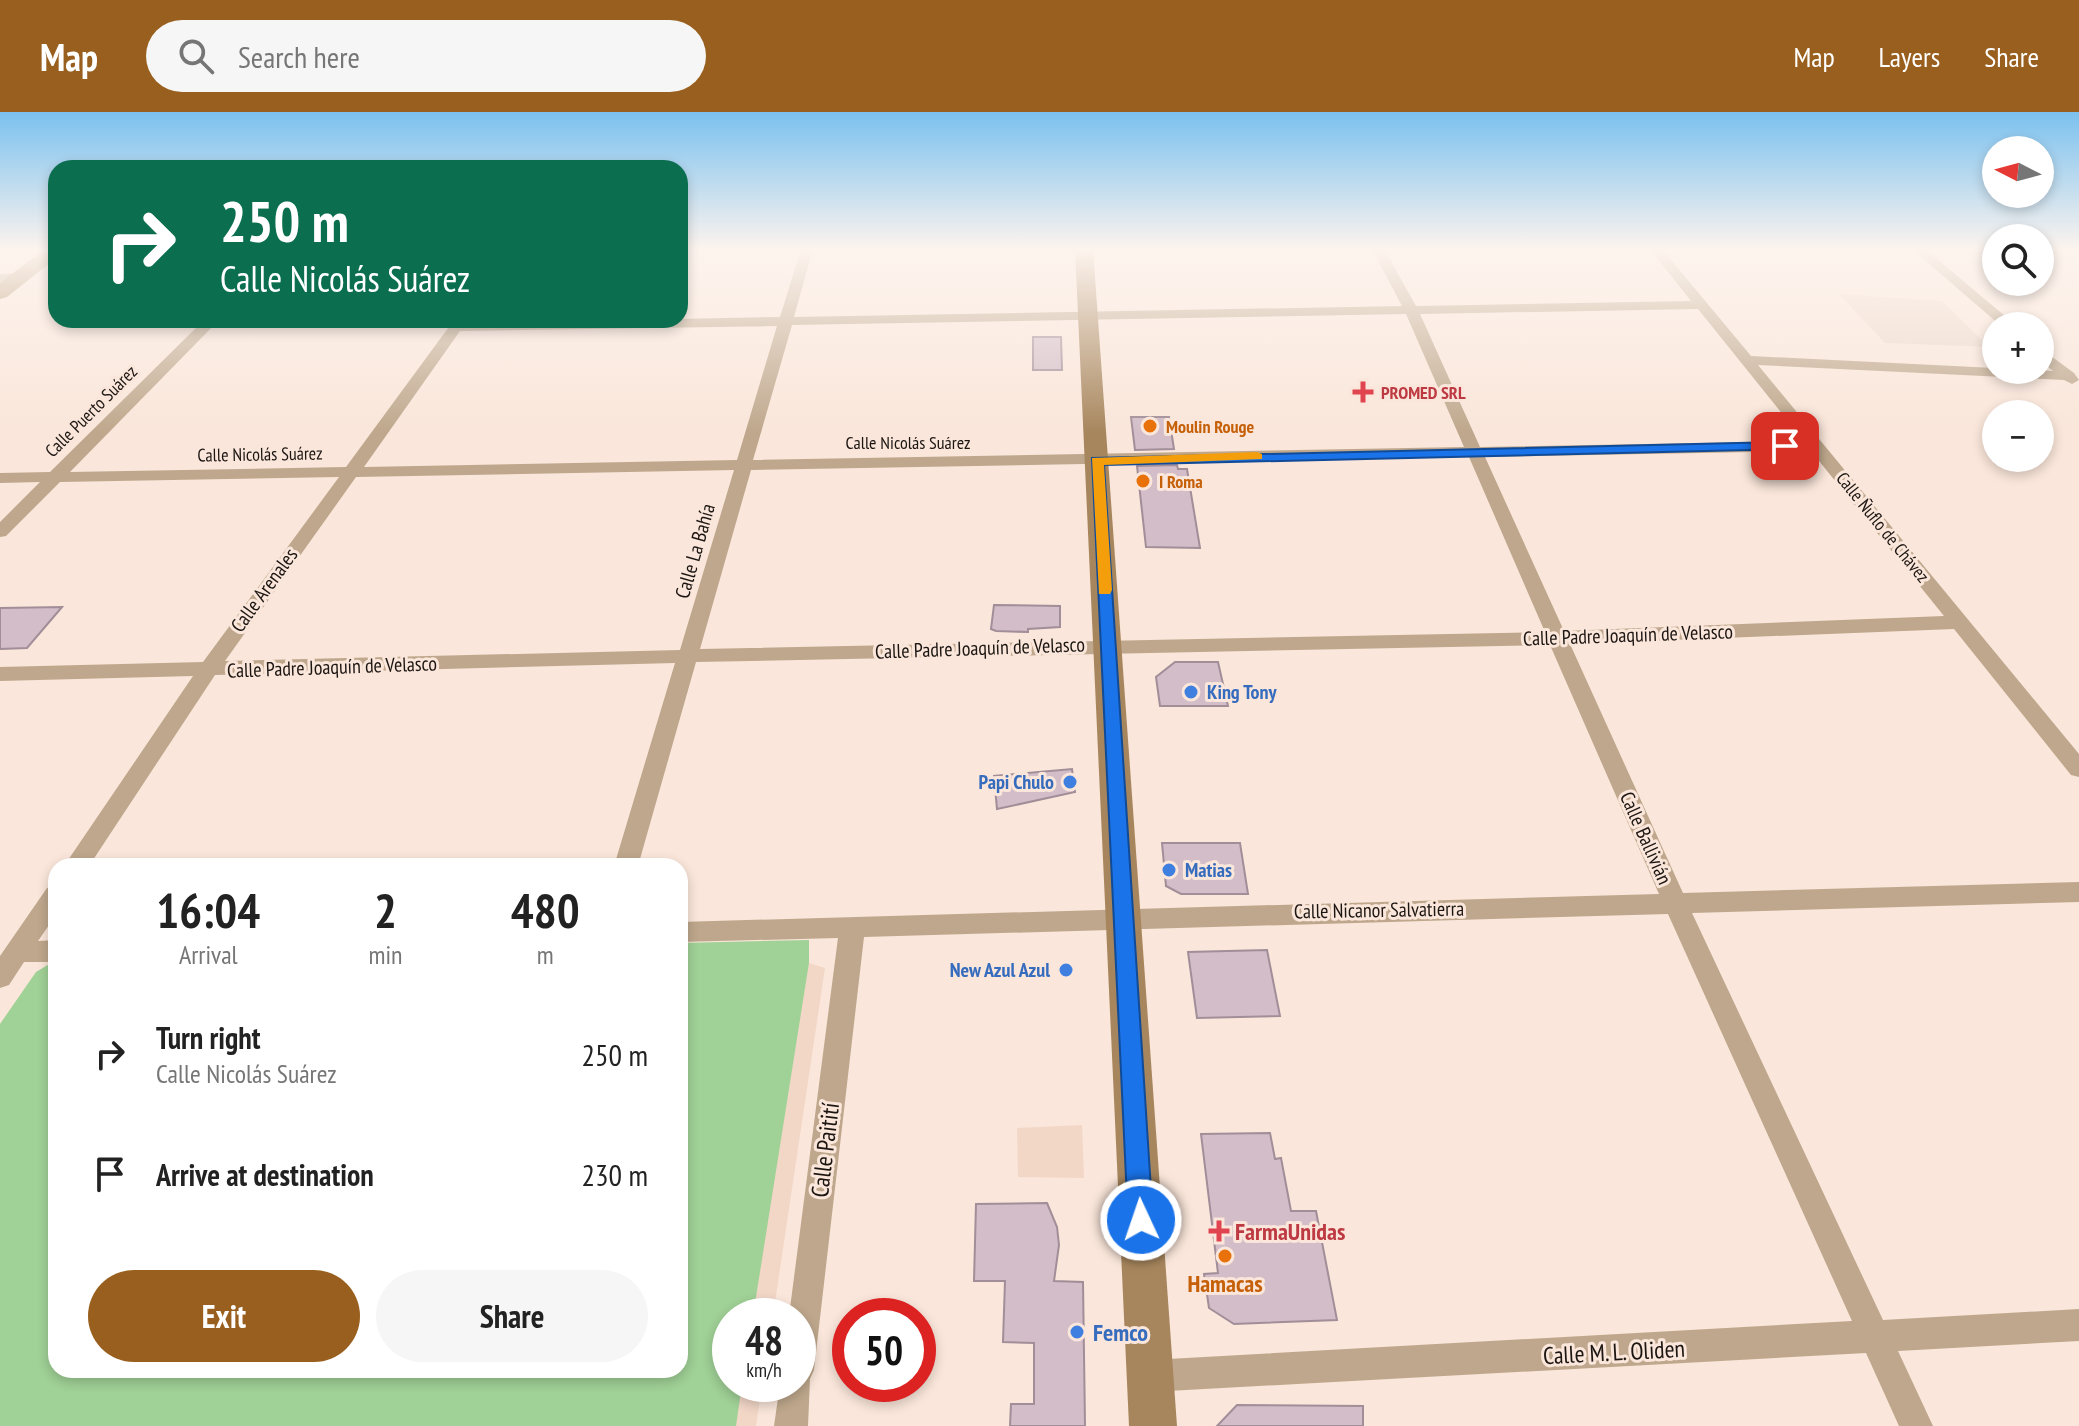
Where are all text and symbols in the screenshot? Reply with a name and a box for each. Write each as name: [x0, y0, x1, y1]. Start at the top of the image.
search box: [146, 20, 706, 92]
text: Map: [40, 32, 98, 81]
icon: search: [174, 34, 218, 78]
text: Search here: [238, 37, 360, 76]
text: Map: [1793, 38, 1835, 75]
text: Layers: [1879, 38, 1940, 75]
text: Share: [1984, 38, 2039, 75]
north arrow: [1982, 136, 2054, 208]
map controls: [1982, 136, 2054, 472]
text: 250 m: [220, 185, 349, 257]
icon: right: [88, 192, 192, 296]
button: search: [1982, 224, 2054, 296]
text: Calle Nicolás Suárez: [220, 255, 470, 302]
button: +: [1982, 312, 2054, 384]
street label: Calle Puerto Suárez: [40, 360, 142, 462]
marker: PROMED SRL: [1352, 381, 1374, 403]
place label: PROMED SRL: [1381, 381, 1466, 404]
button: −: [1982, 400, 2054, 472]
pin: [1751, 412, 1819, 480]
place label: Moulin Rouge: [1166, 415, 1255, 438]
marker: Moulin Rouge: [1141, 417, 1159, 435]
icon: arrive: [1763, 424, 1807, 468]
street label: Calle Nicolás Suárez: [845, 431, 971, 454]
street label: Calle Nicolás Suárez: [197, 441, 323, 467]
street label: Calle Ñuflo de Chávez: [1831, 467, 1935, 587]
place label: I Roma: [1159, 470, 1203, 493]
marker: I Roma: [1134, 472, 1152, 490]
street label: Calle La Bahía: [669, 501, 721, 601]
street label: Calle Arenales: [225, 543, 303, 637]
street label: Calle Padre Joaquín de Velasco: [1523, 618, 1733, 652]
street label: Calle Padre Joaquín de Velasco: [875, 631, 1085, 665]
street label: Calle Padre Joaquín de Velasco: [227, 650, 437, 684]
place label: King Tony: [1207, 679, 1277, 705]
marker: King Tony: [1182, 683, 1200, 701]
place label: Papi Chulo: [979, 769, 1054, 795]
marker: Papi Chulo: [1061, 773, 1079, 791]
street label: Calle Ballivián: [1614, 788, 1678, 888]
place label: Matias: [1185, 857, 1232, 883]
marker: Matias: [1160, 861, 1178, 879]
text: 16:04: [156, 879, 260, 941]
text: 2: [374, 879, 397, 941]
text: 480: [511, 879, 580, 941]
street label: Calle Nicanor Salvatierra: [1294, 896, 1464, 924]
text: Arrival: [179, 938, 238, 971]
text: min: [368, 938, 402, 971]
text: m: [537, 938, 554, 971]
place label: New Azul Azul: [950, 957, 1050, 983]
marker: New Azul Azul: [1057, 961, 1075, 979]
text: Turn right: [156, 1018, 260, 1057]
icon: right: [88, 1032, 132, 1076]
text: 250 m: [582, 1035, 648, 1074]
text: Calle Nicolás Suárez: [156, 1057, 337, 1090]
street label: Calle Paitití: [804, 1101, 846, 1199]
icon: arrive: [88, 1152, 132, 1196]
text: Arrive at destination: [156, 1155, 374, 1194]
text: 230 m: [582, 1155, 648, 1194]
position arrow: [1099, 1178, 1183, 1262]
place label: FarmaUnidas: [1235, 1216, 1345, 1247]
marker: FarmaUnidas: [1210, 1222, 1228, 1240]
marker: Hamacas: [1216, 1247, 1234, 1265]
place label: Hamacas: [1187, 1268, 1263, 1299]
button: Exit: [88, 1270, 360, 1362]
button: Share: [376, 1270, 648, 1362]
speed limit sign: 50: [832, 1298, 936, 1402]
text: 48: [745, 1314, 783, 1366]
place label: Femco: [1093, 1317, 1148, 1348]
marker: Femco: [1068, 1323, 1086, 1341]
street label: Calle M. L. Oliden: [1542, 1333, 1686, 1371]
text: km/h: [746, 1357, 782, 1383]

